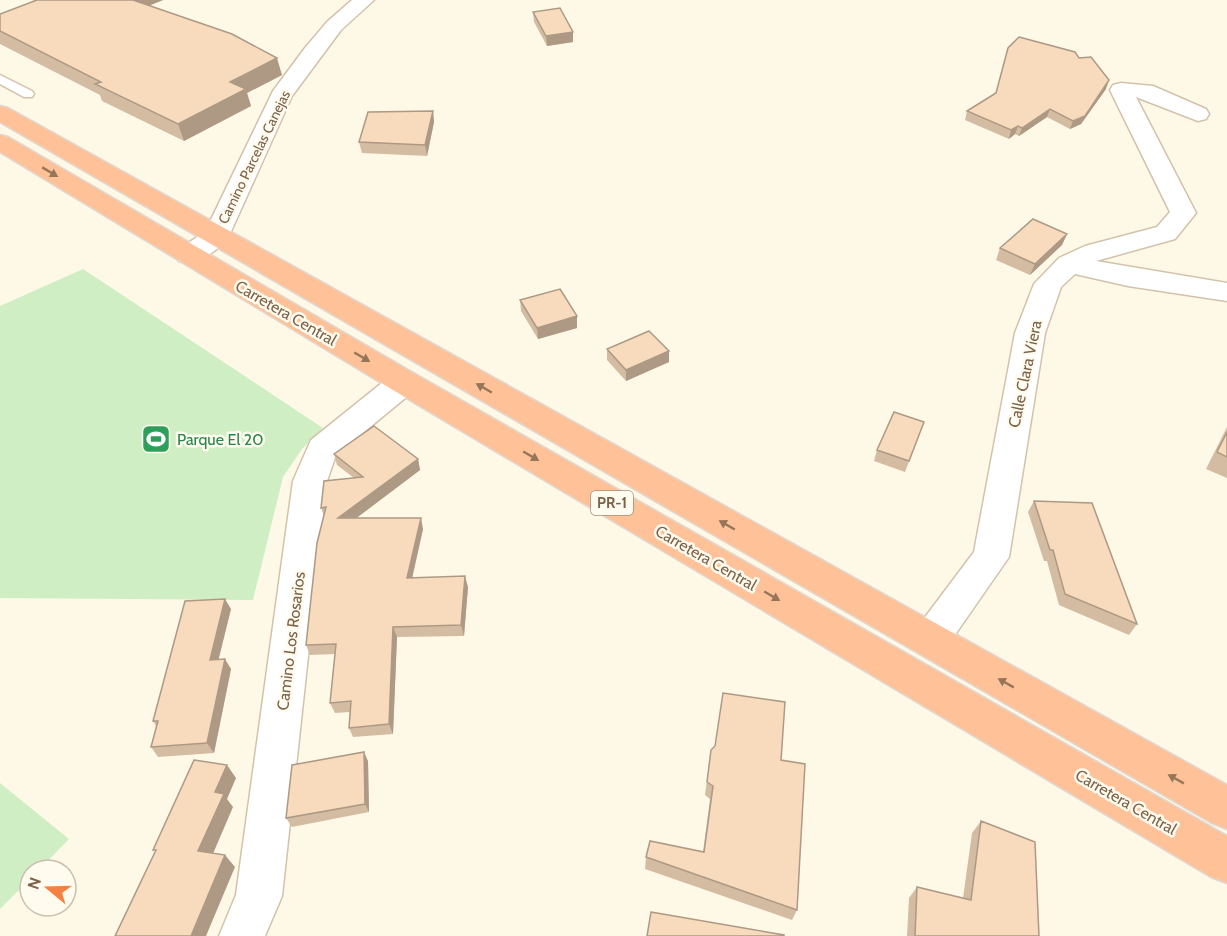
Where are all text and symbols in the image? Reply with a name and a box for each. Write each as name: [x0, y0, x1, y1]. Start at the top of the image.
street label: Camino Parcelas Canejas: [214, 87, 294, 227]
one-way arrow: [42, 166, 58, 177]
street label: Carretera Central: [232, 276, 340, 350]
street label: Calle Clara Viera: [1004, 318, 1046, 429]
one-way arrow: [354, 352, 370, 363]
one-way arrow: [475, 383, 492, 393]
sports icon: Parque El 20: [140, 423, 172, 455]
place label: Parque El 20: [177, 430, 263, 449]
one-way arrow: [523, 450, 539, 461]
road number: PR-1: [591, 491, 633, 515]
one-way arrow: [718, 520, 735, 530]
street label: Carretera Central: [652, 521, 760, 595]
street label: Camino Los Rosarios: [273, 570, 309, 711]
one-way arrow: [764, 591, 781, 601]
one-way arrow: [997, 678, 1014, 688]
street label: Carretera Central: [1072, 765, 1180, 839]
one-way arrow: [1167, 774, 1184, 784]
north arrow: [18, 858, 78, 918]
text: N: [23, 875, 45, 892]

